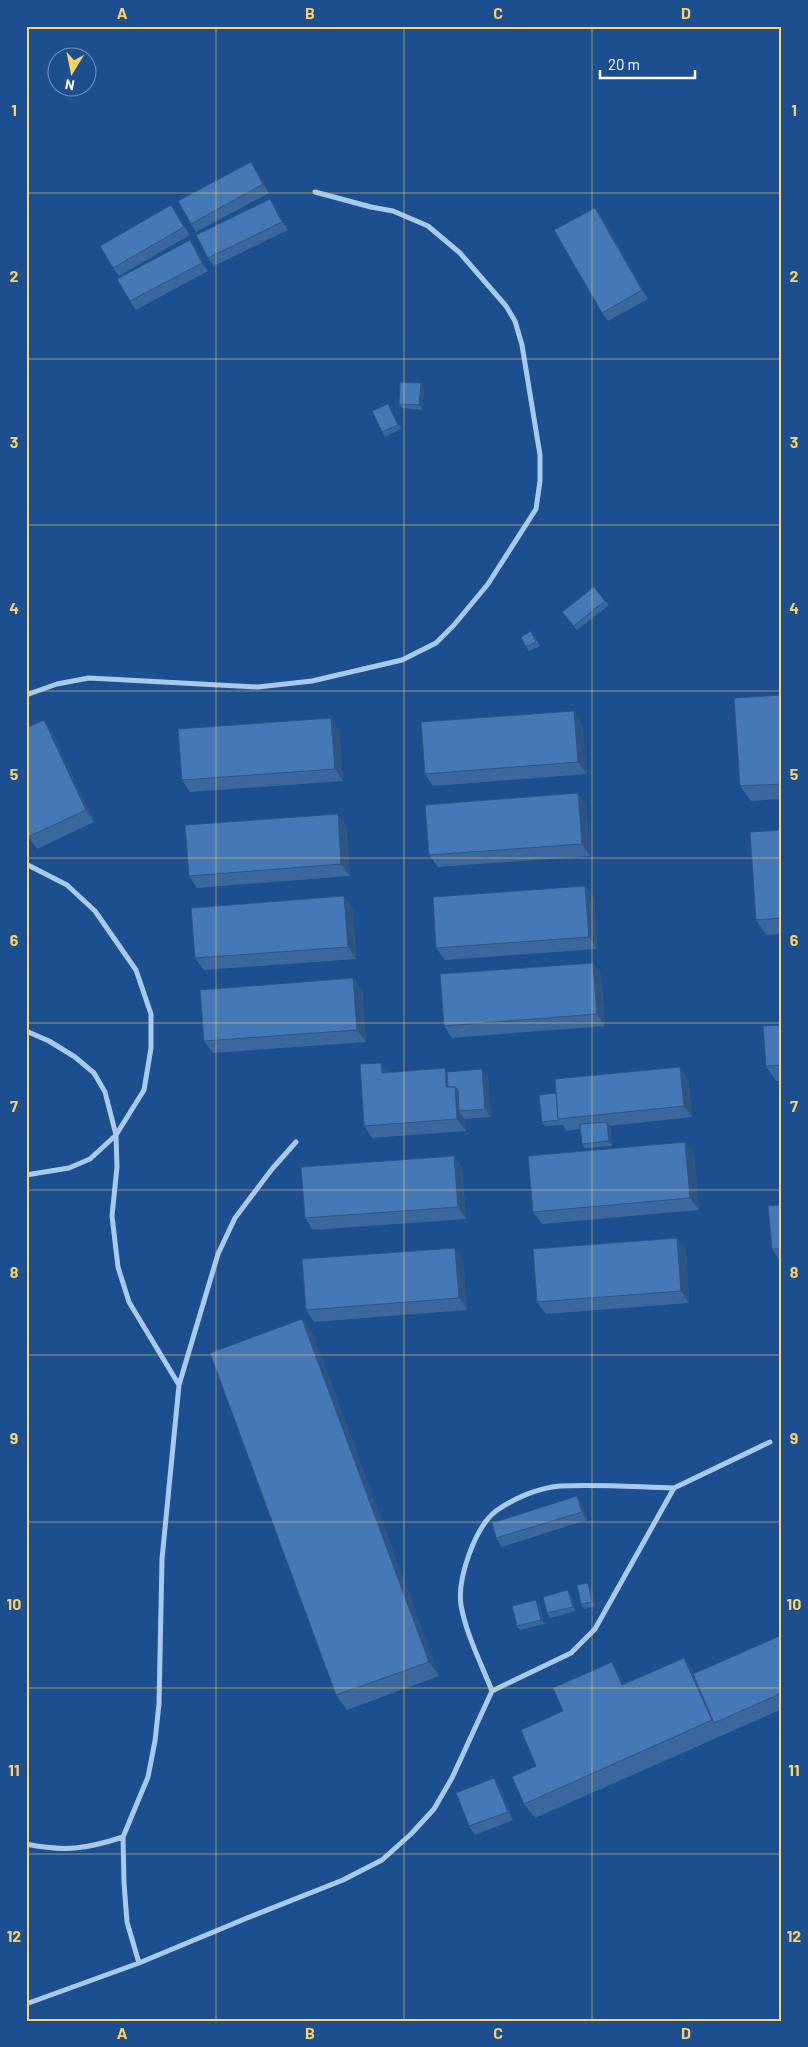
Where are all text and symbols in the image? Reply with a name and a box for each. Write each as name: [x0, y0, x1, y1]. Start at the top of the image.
text: A: [117, 3, 128, 22]
text: B: [305, 3, 315, 22]
text: C: [493, 3, 503, 22]
text: D: [681, 3, 691, 22]
north arrow: [48, 48, 98, 98]
scale bar: [600, 48, 696, 80]
text: 20 m: [608, 55, 640, 73]
text: N: [64, 76, 76, 94]
text: 1: [11, 100, 17, 119]
text: 1: [791, 100, 797, 119]
text: 2: [10, 266, 19, 285]
text: 2: [790, 266, 799, 285]
text: 3: [10, 432, 18, 451]
text: 3: [790, 432, 798, 451]
text: 4: [9, 598, 19, 617]
text: 4: [789, 598, 799, 617]
text: 5: [10, 764, 19, 783]
text: 5: [790, 764, 799, 783]
text: 6: [10, 930, 19, 949]
text: 6: [790, 930, 799, 949]
text: 7: [10, 1096, 18, 1115]
text: 7: [790, 1096, 798, 1115]
text: 8: [10, 1262, 19, 1281]
text: 8: [790, 1262, 799, 1281]
text: 9: [10, 1428, 18, 1447]
text: 9: [790, 1428, 798, 1447]
text: 10: [7, 1594, 21, 1613]
text: 10: [787, 1594, 801, 1613]
text: 11: [8, 1760, 20, 1779]
text: 11: [788, 1760, 800, 1779]
text: 12: [7, 1926, 21, 1945]
text: 12: [787, 1926, 801, 1945]
text: A: [117, 2023, 128, 2042]
text: B: [305, 2023, 315, 2042]
text: C: [493, 2023, 503, 2042]
text: D: [681, 2023, 691, 2042]

